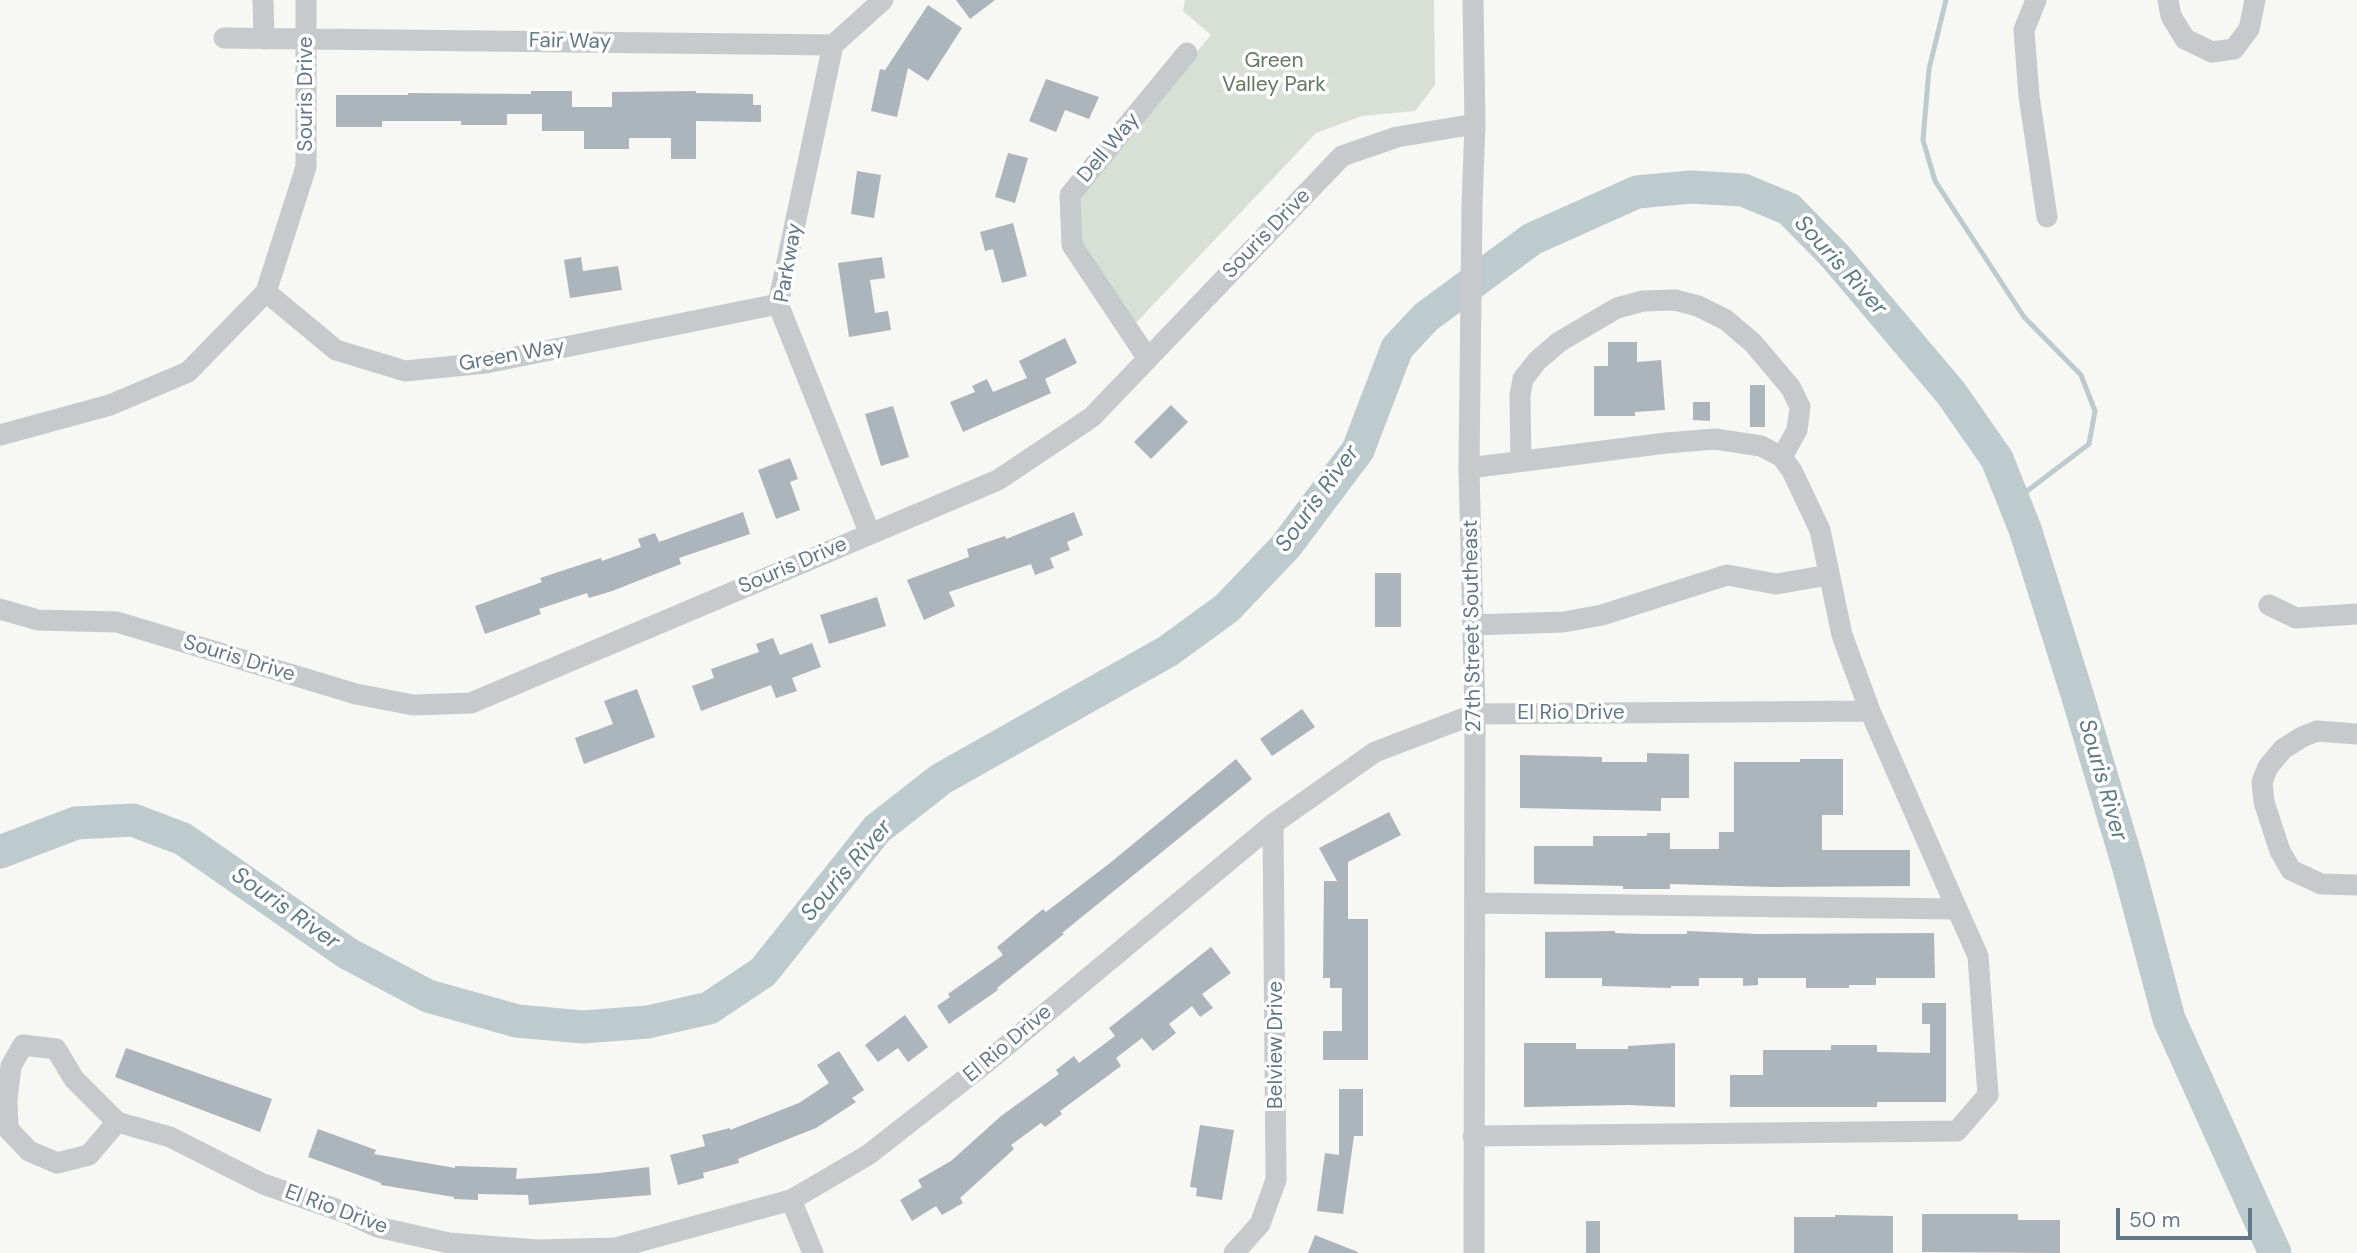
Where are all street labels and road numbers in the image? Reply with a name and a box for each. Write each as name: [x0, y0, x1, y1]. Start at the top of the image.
street label: Fair Way: [529, 29, 611, 55]
street label: Souris Drive: [293, 36, 319, 152]
street label: Dell Way: [1073, 108, 1145, 188]
street label: Souris Drive: [1218, 184, 1316, 284]
street label: Parkway: [770, 221, 808, 305]
street label: Green Way: [457, 334, 567, 378]
street label: 27th Street Southeast: [1459, 520, 1487, 732]
street label: Souris Drive: [735, 532, 851, 600]
street label: Souris Drive: [180, 630, 298, 688]
street label: El Rio Drive: [1517, 700, 1625, 726]
street label: Belview Drive: [1263, 981, 1289, 1109]
street label: El Rio Drive: [959, 1000, 1057, 1088]
street label: El Rio Drive: [281, 1180, 391, 1240]

